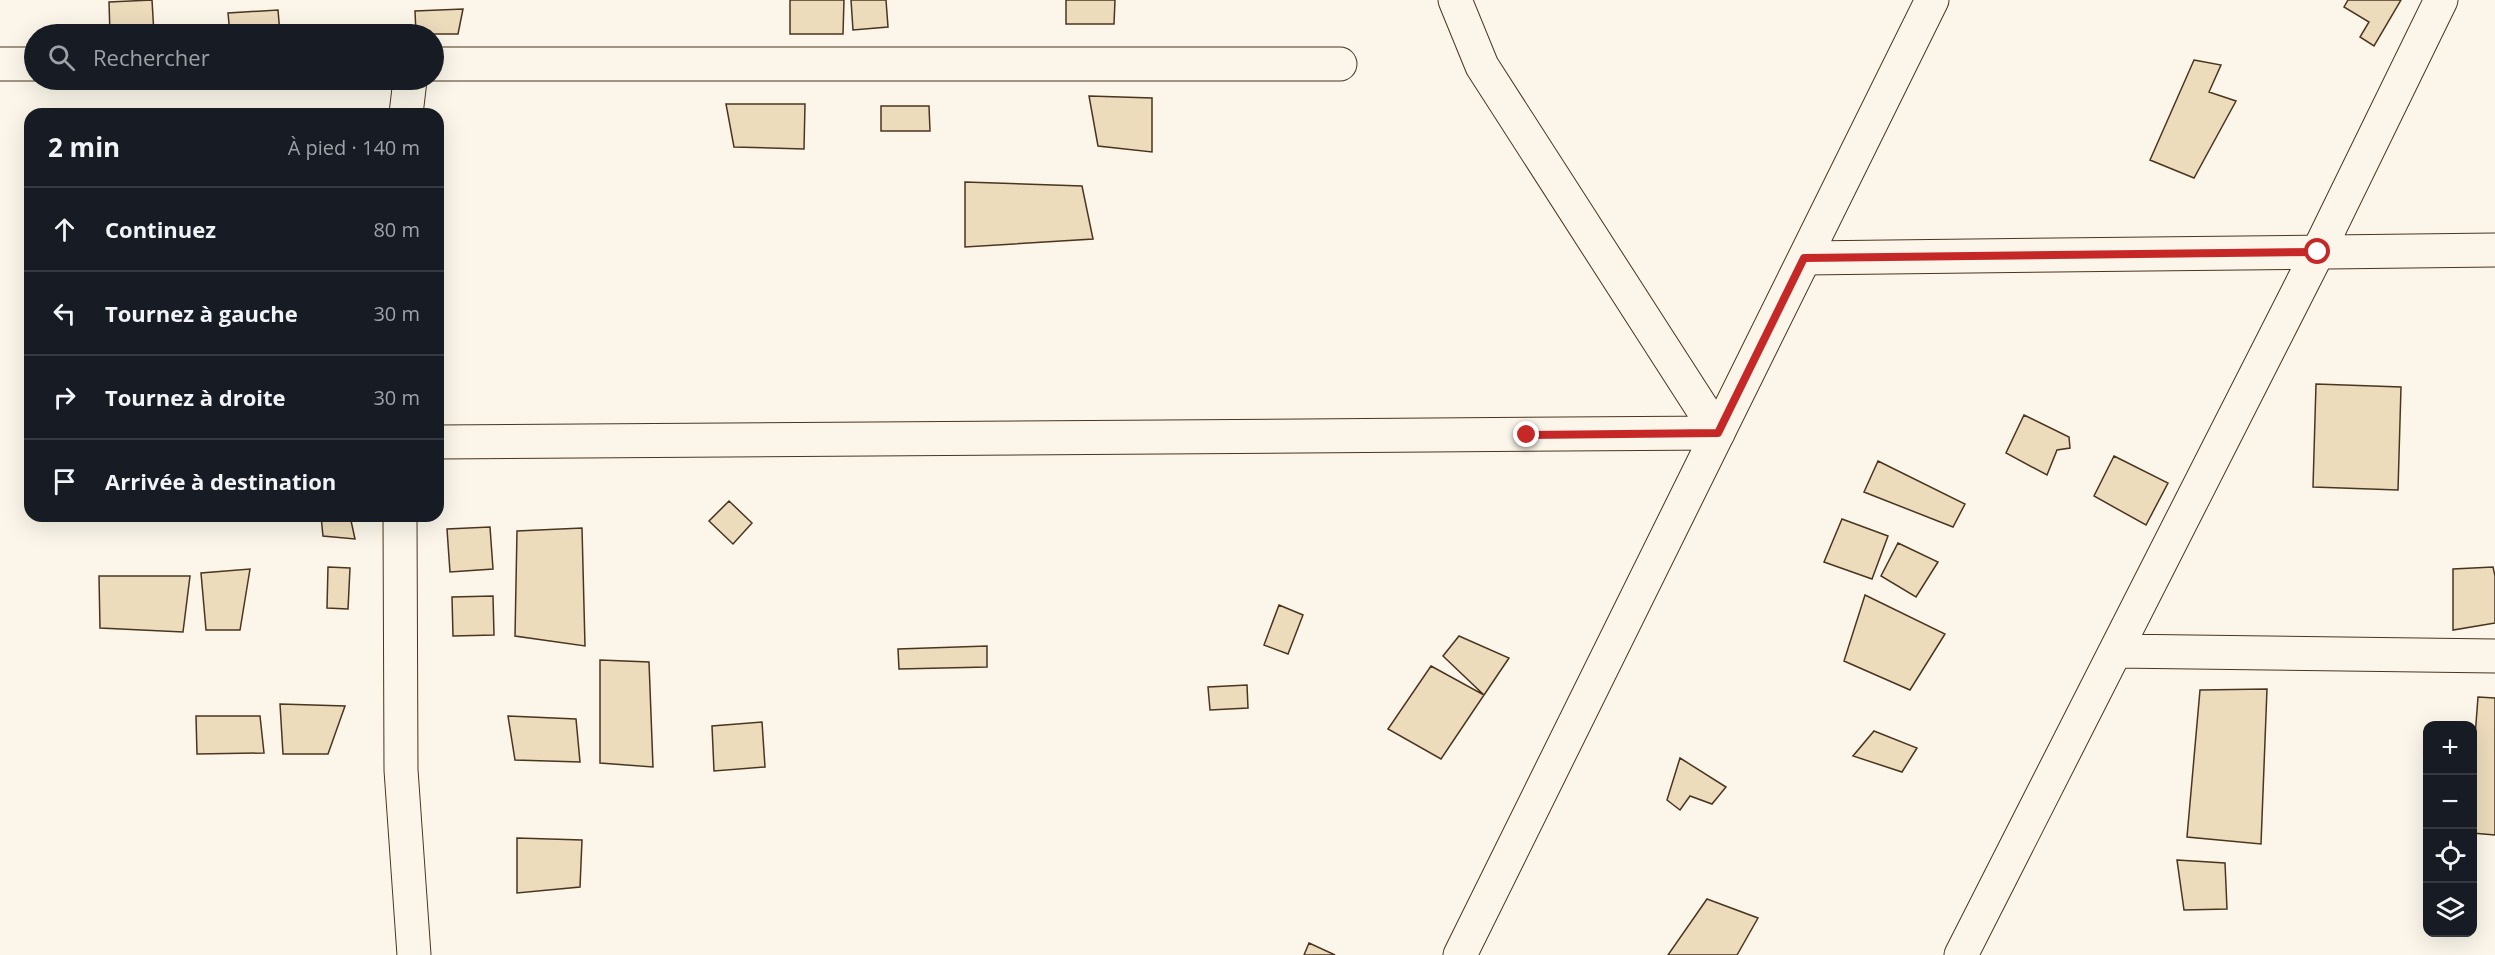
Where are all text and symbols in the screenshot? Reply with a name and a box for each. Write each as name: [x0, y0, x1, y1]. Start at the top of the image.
search box: [24, 24, 444, 90]
icon: search: [45, 41, 78, 74]
text: Rechercher: [93, 42, 210, 72]
text: 2 min: [48, 129, 120, 165]
text: À pied · 140 m: [288, 134, 420, 161]
icon: ahead: [48, 213, 81, 246]
text: Continuez: [105, 214, 216, 244]
text: 80 m: [373, 216, 420, 243]
route start: [2304, 238, 2330, 264]
icon: left: [48, 297, 81, 330]
text: Tournez à gauche: [105, 298, 298, 328]
text: 30 m: [373, 300, 420, 327]
icon: right: [48, 381, 81, 414]
text: Tournez à droite: [105, 382, 286, 412]
text: 30 m: [373, 384, 420, 411]
route end: [1513, 421, 1539, 447]
icon: arrive: [48, 465, 81, 498]
text: Arrivée à destination: [105, 466, 336, 496]
map controls: [2423, 721, 2477, 937]
button: +: [2423, 721, 2477, 775]
button: −: [2423, 775, 2477, 829]
button: locate: [2423, 829, 2477, 883]
button: layers: [2423, 883, 2477, 937]

